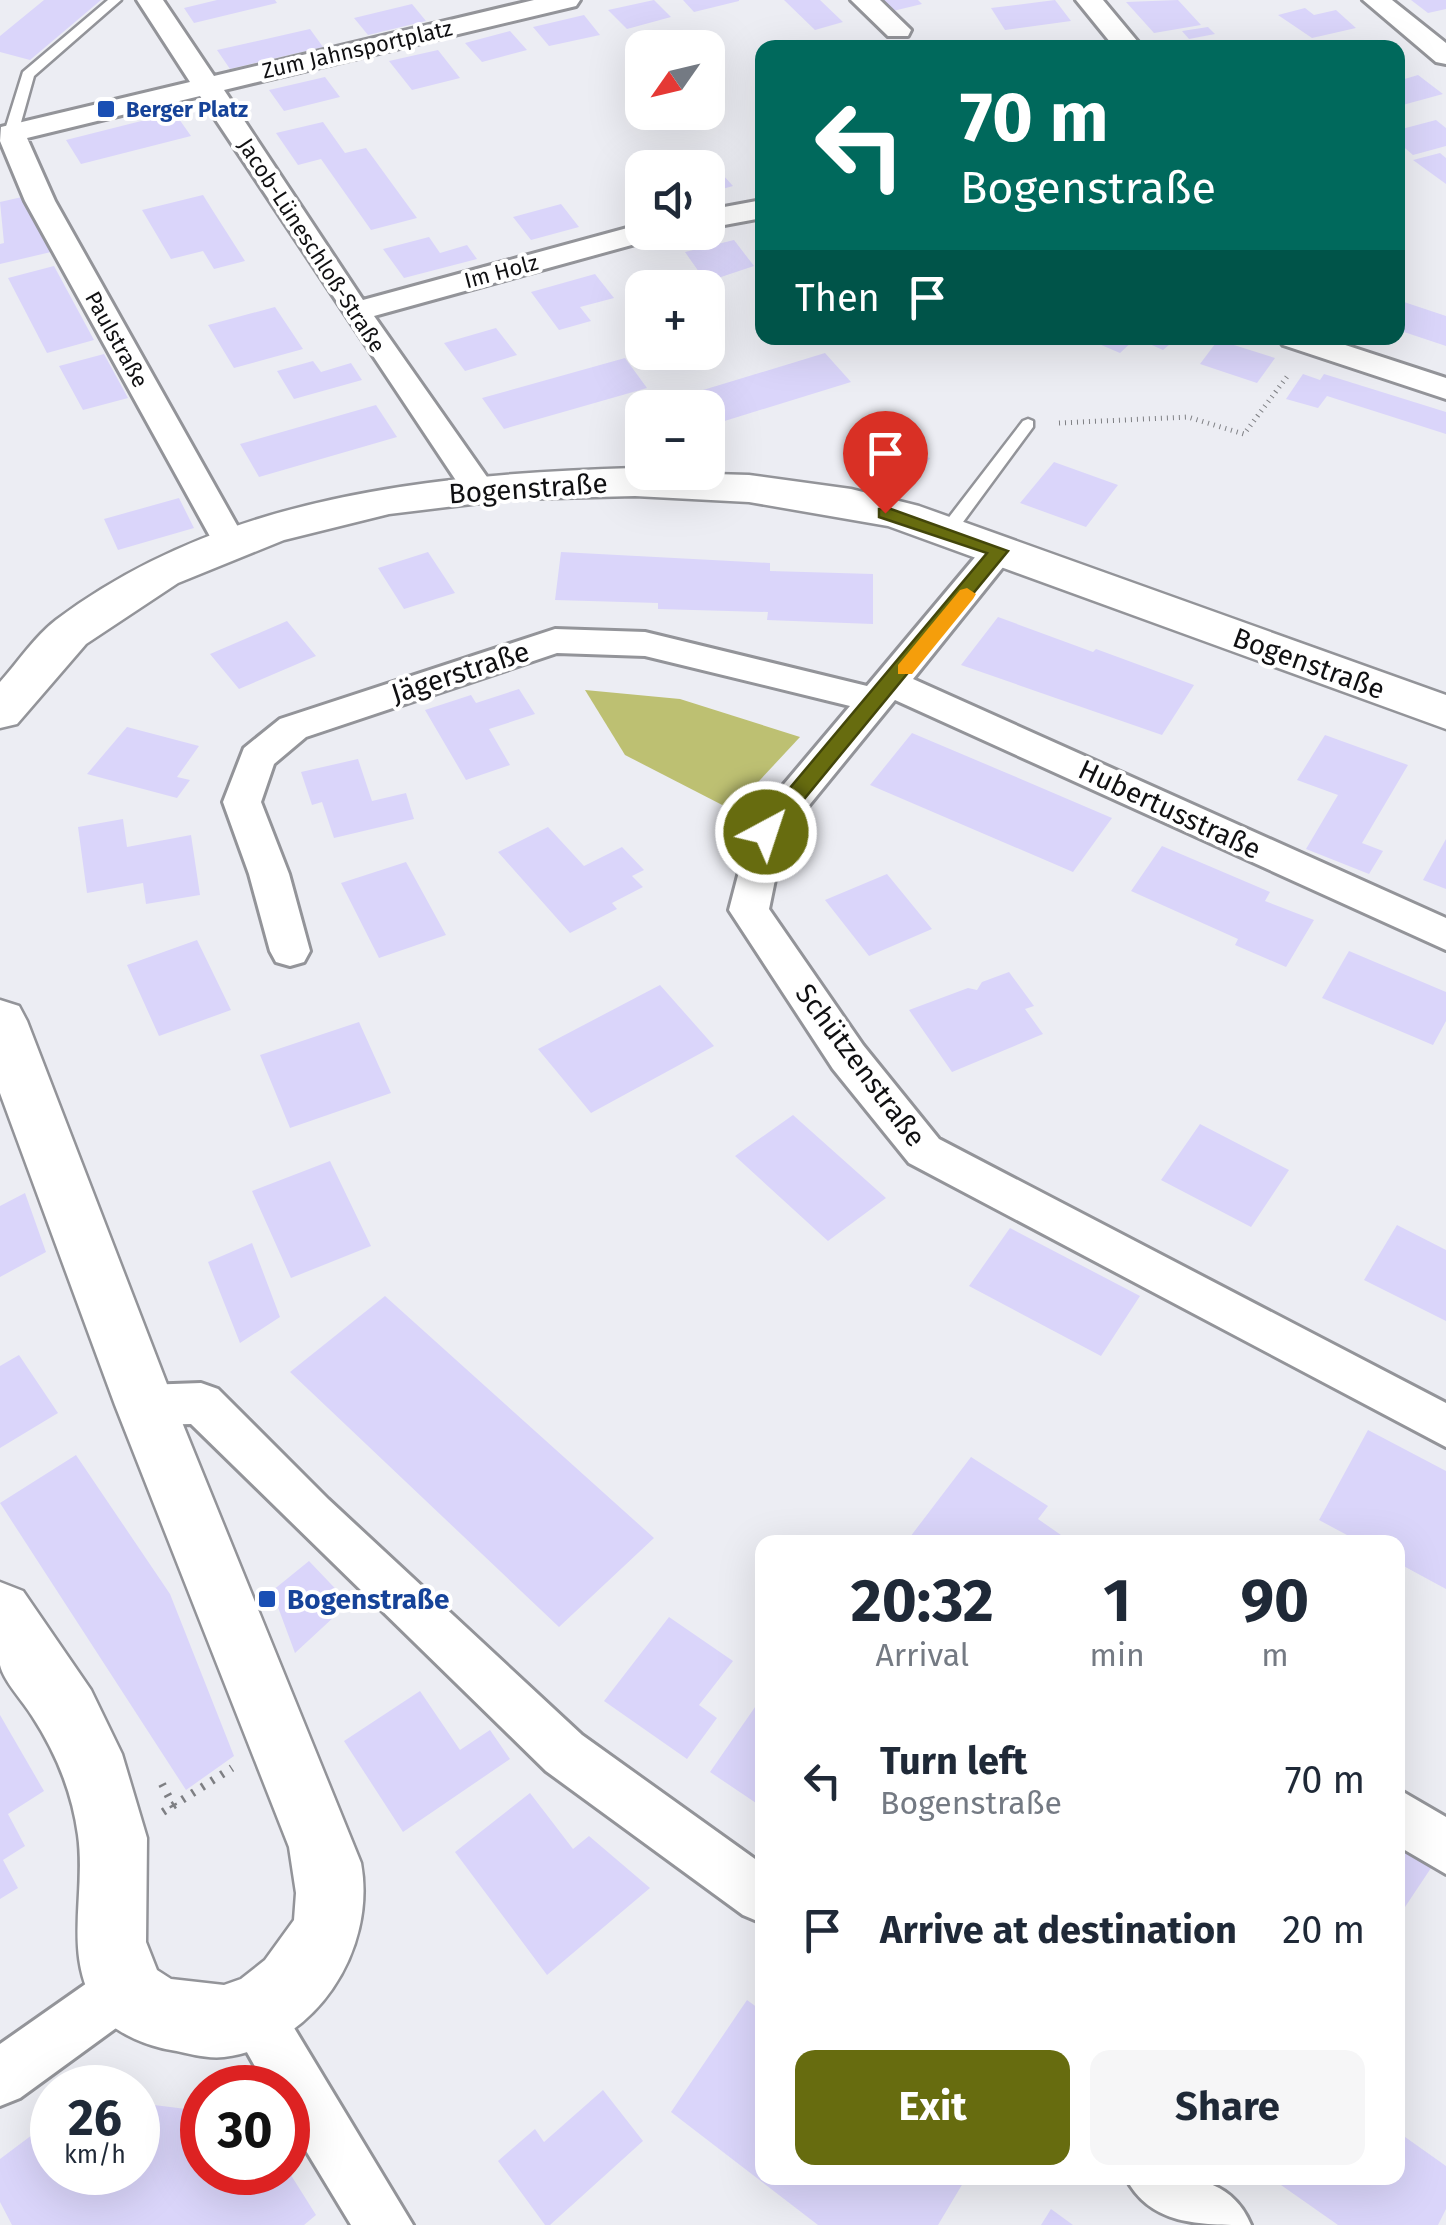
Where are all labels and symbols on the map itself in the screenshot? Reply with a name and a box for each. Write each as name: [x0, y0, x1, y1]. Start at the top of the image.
street label: Zum Jahnsportplatz: [259, 14, 455, 85]
north arrow: [625, 30, 725, 130]
place label: Berger Platz: [126, 96, 248, 123]
marker: Berger Platz: [95, 98, 117, 120]
street label: Jacob-Lüneschloß-Straße: [232, 133, 391, 358]
street label: Im Holz: [461, 249, 541, 294]
street label: Paulstraße: [79, 286, 154, 392]
pin: [843, 411, 928, 514]
street label: Bogenstraße: [447, 466, 609, 511]
street label: Bogenstraße: [1228, 621, 1389, 706]
street label: Jägerstraße: [387, 635, 533, 710]
street label: Hubertusstraße: [1073, 753, 1266, 866]
position arrow: [714, 780, 818, 884]
street label: Schützenstraße: [789, 977, 933, 1153]
place label: Bogenstraße: [287, 1583, 449, 1616]
marker: Bogenstraße: [256, 1588, 278, 1610]
speed limit sign: 30: [180, 2065, 310, 2195]

